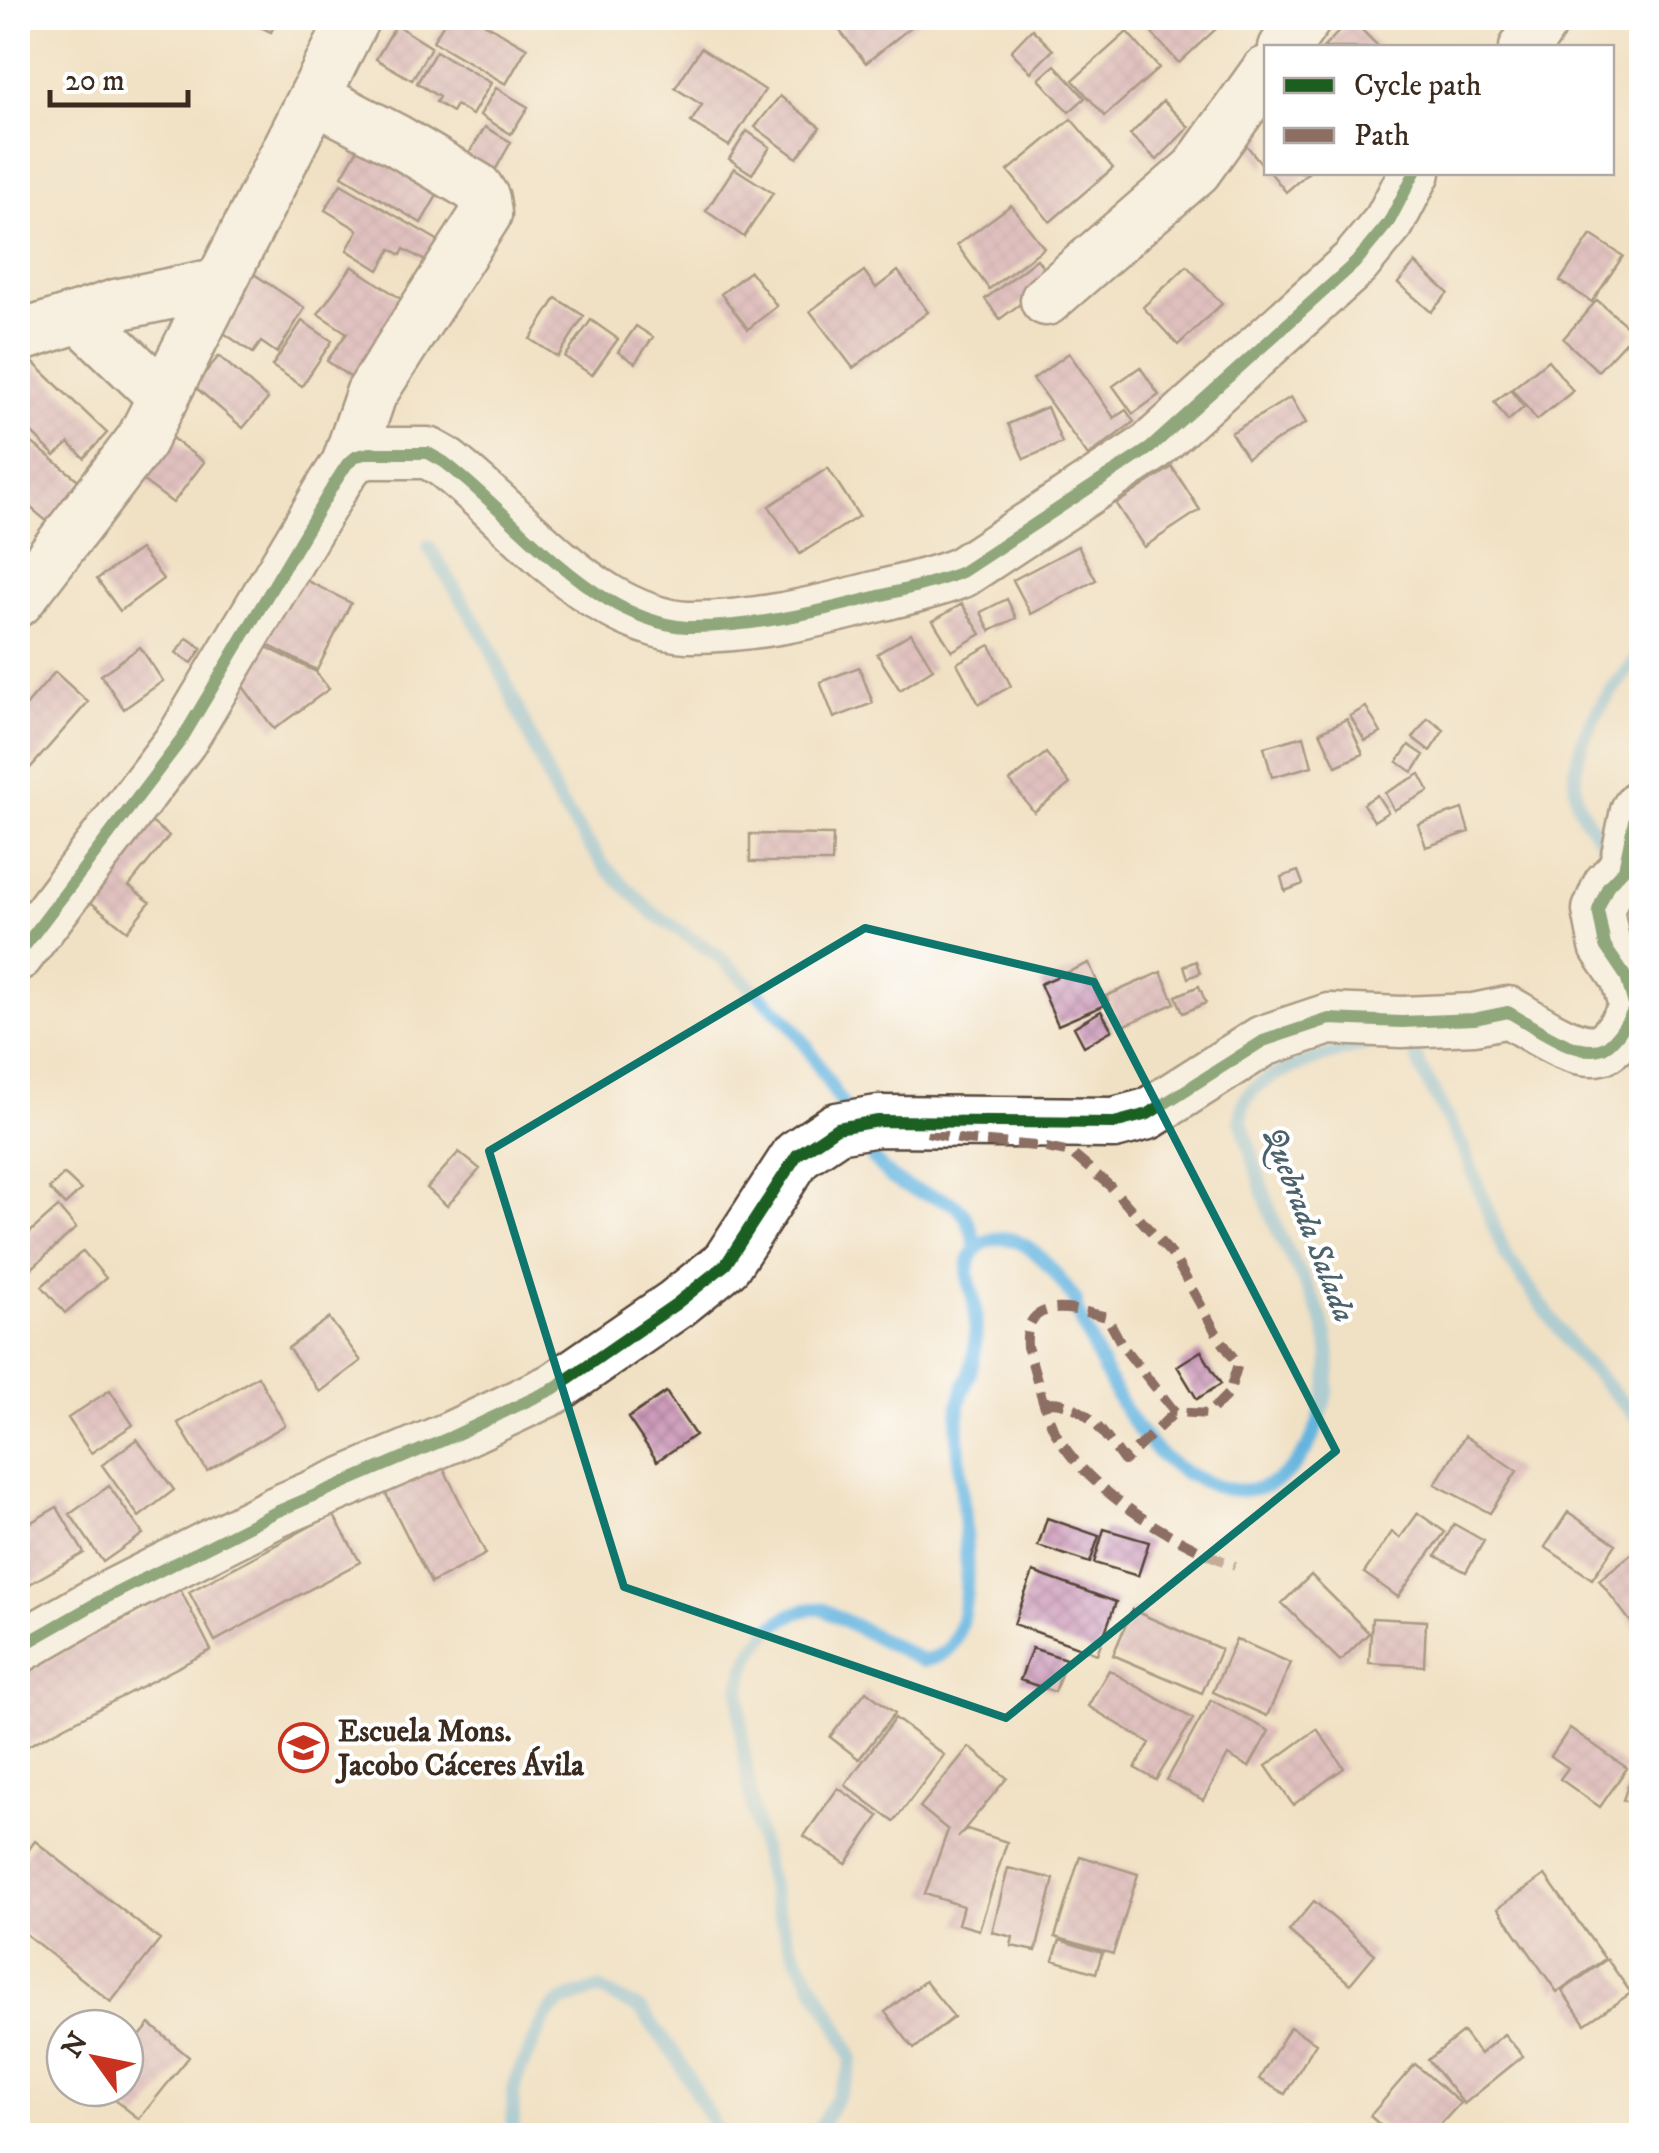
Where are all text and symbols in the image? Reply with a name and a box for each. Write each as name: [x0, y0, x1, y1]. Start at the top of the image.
scale bar: [50, 45, 188, 107]
legend: [1264, 45, 1614, 175]
text: 20 m: [65, 63, 125, 100]
text: Cycle path: [1354, 68, 1482, 105]
text: Path: [1354, 118, 1410, 155]
water label: Quebrada Salada: [1253, 1121, 1364, 1328]
place label: Escuela Mons. Jacobo Cáceres Ávila: [335, 1714, 585, 1785]
school or university icon: Escuela Mons. Jacobo Cáceres Ávila: [277, 1722, 329, 1774]
north arrow: [45, 2008, 145, 2108]
text: N: [54, 2026, 96, 2064]

